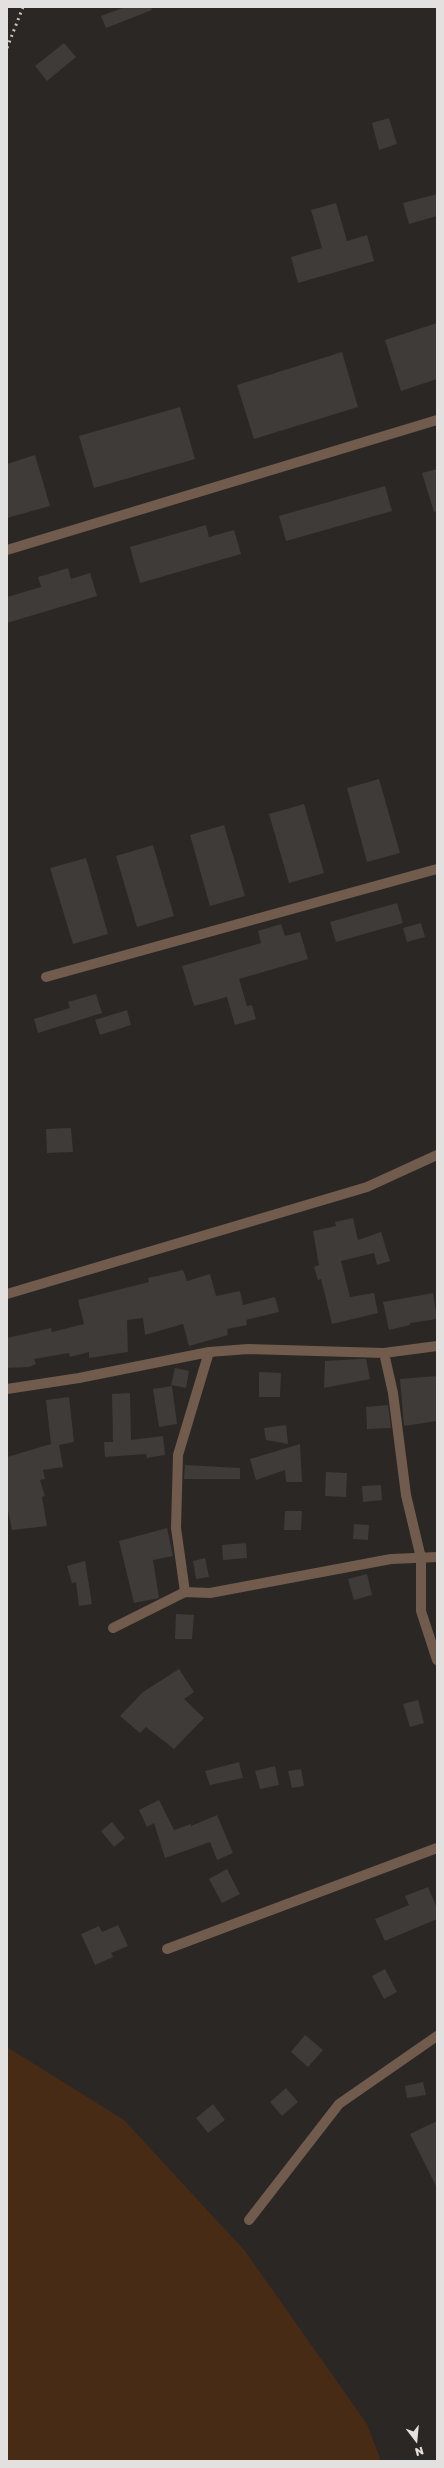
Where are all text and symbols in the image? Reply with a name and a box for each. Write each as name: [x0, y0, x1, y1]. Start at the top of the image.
north arrow: [396, 2420, 436, 2460]
text: N: [414, 2445, 425, 2459]

